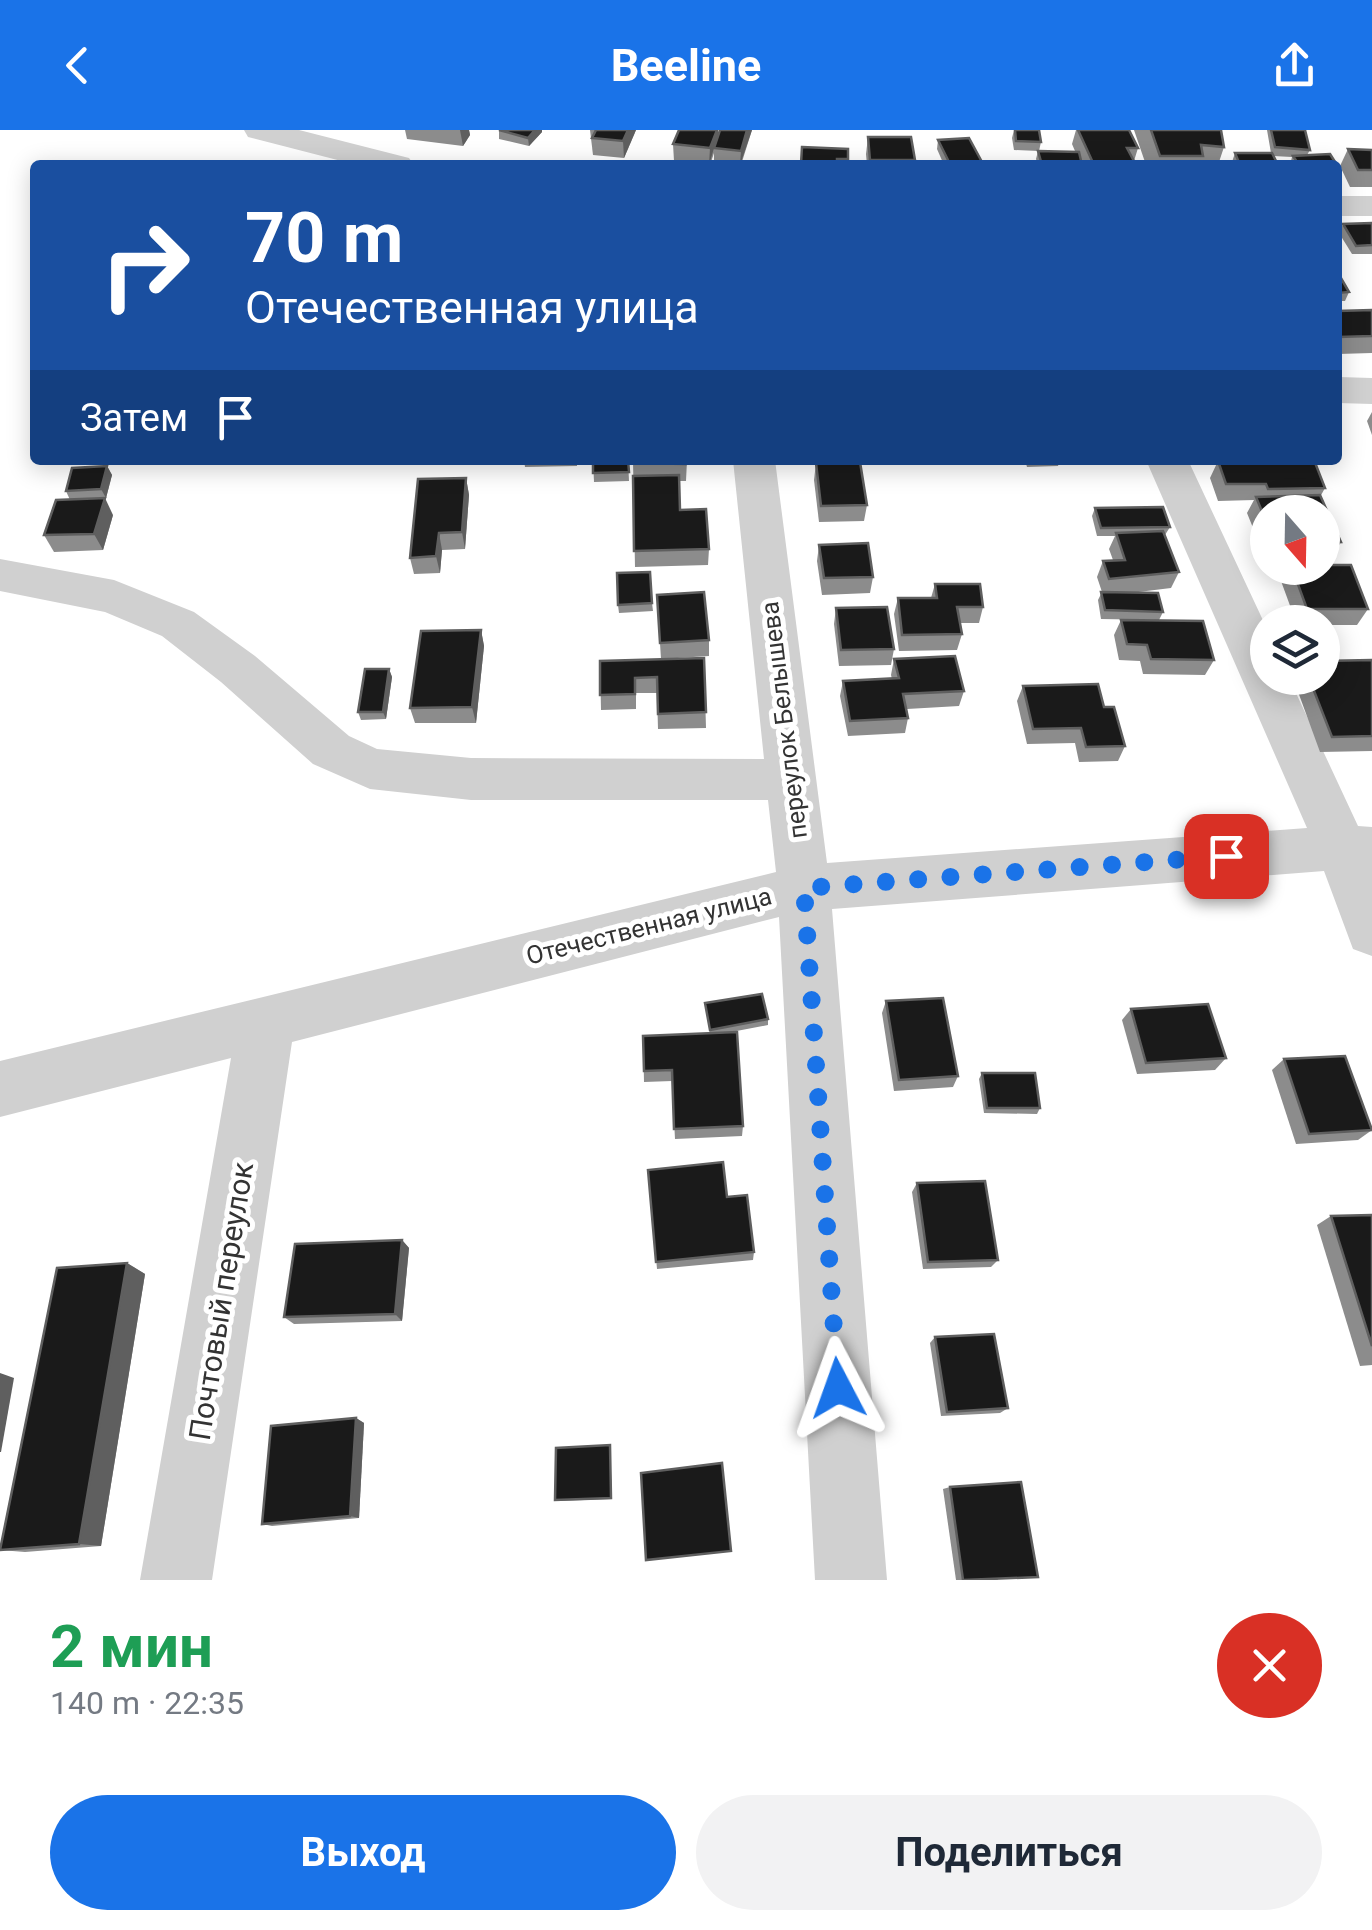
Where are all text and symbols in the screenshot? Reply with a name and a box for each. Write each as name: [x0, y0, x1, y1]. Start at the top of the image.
icon: back: [50, 38, 105, 93]
icon: share: [1267, 38, 1322, 93]
text: Beeline: [611, 39, 761, 92]
text: 70 m: [245, 197, 403, 279]
icon: right: [80, 200, 210, 330]
text: Отечественная улица: [245, 281, 699, 334]
icon: arrive: [208, 390, 263, 445]
text: Затем: [80, 396, 188, 440]
north arrow: [1250, 495, 1340, 585]
map controls: [1250, 495, 1340, 695]
street label: переулок Белышева: [755, 600, 813, 840]
button: layers: [1250, 605, 1340, 695]
pin: [1184, 814, 1269, 899]
icon: arrive: [1199, 829, 1254, 884]
street label: Отечественная улица: [523, 881, 775, 971]
street label: Почтовый переулок: [182, 1159, 260, 1443]
position arrow: [786, 1336, 890, 1440]
text: 2 мин: [50, 1611, 213, 1682]
button: close: [1217, 1613, 1322, 1718]
text: 140 m · 22:35: [50, 1684, 244, 1722]
button: Выход: [50, 1795, 676, 1910]
button: Поделиться: [696, 1795, 1322, 1910]

